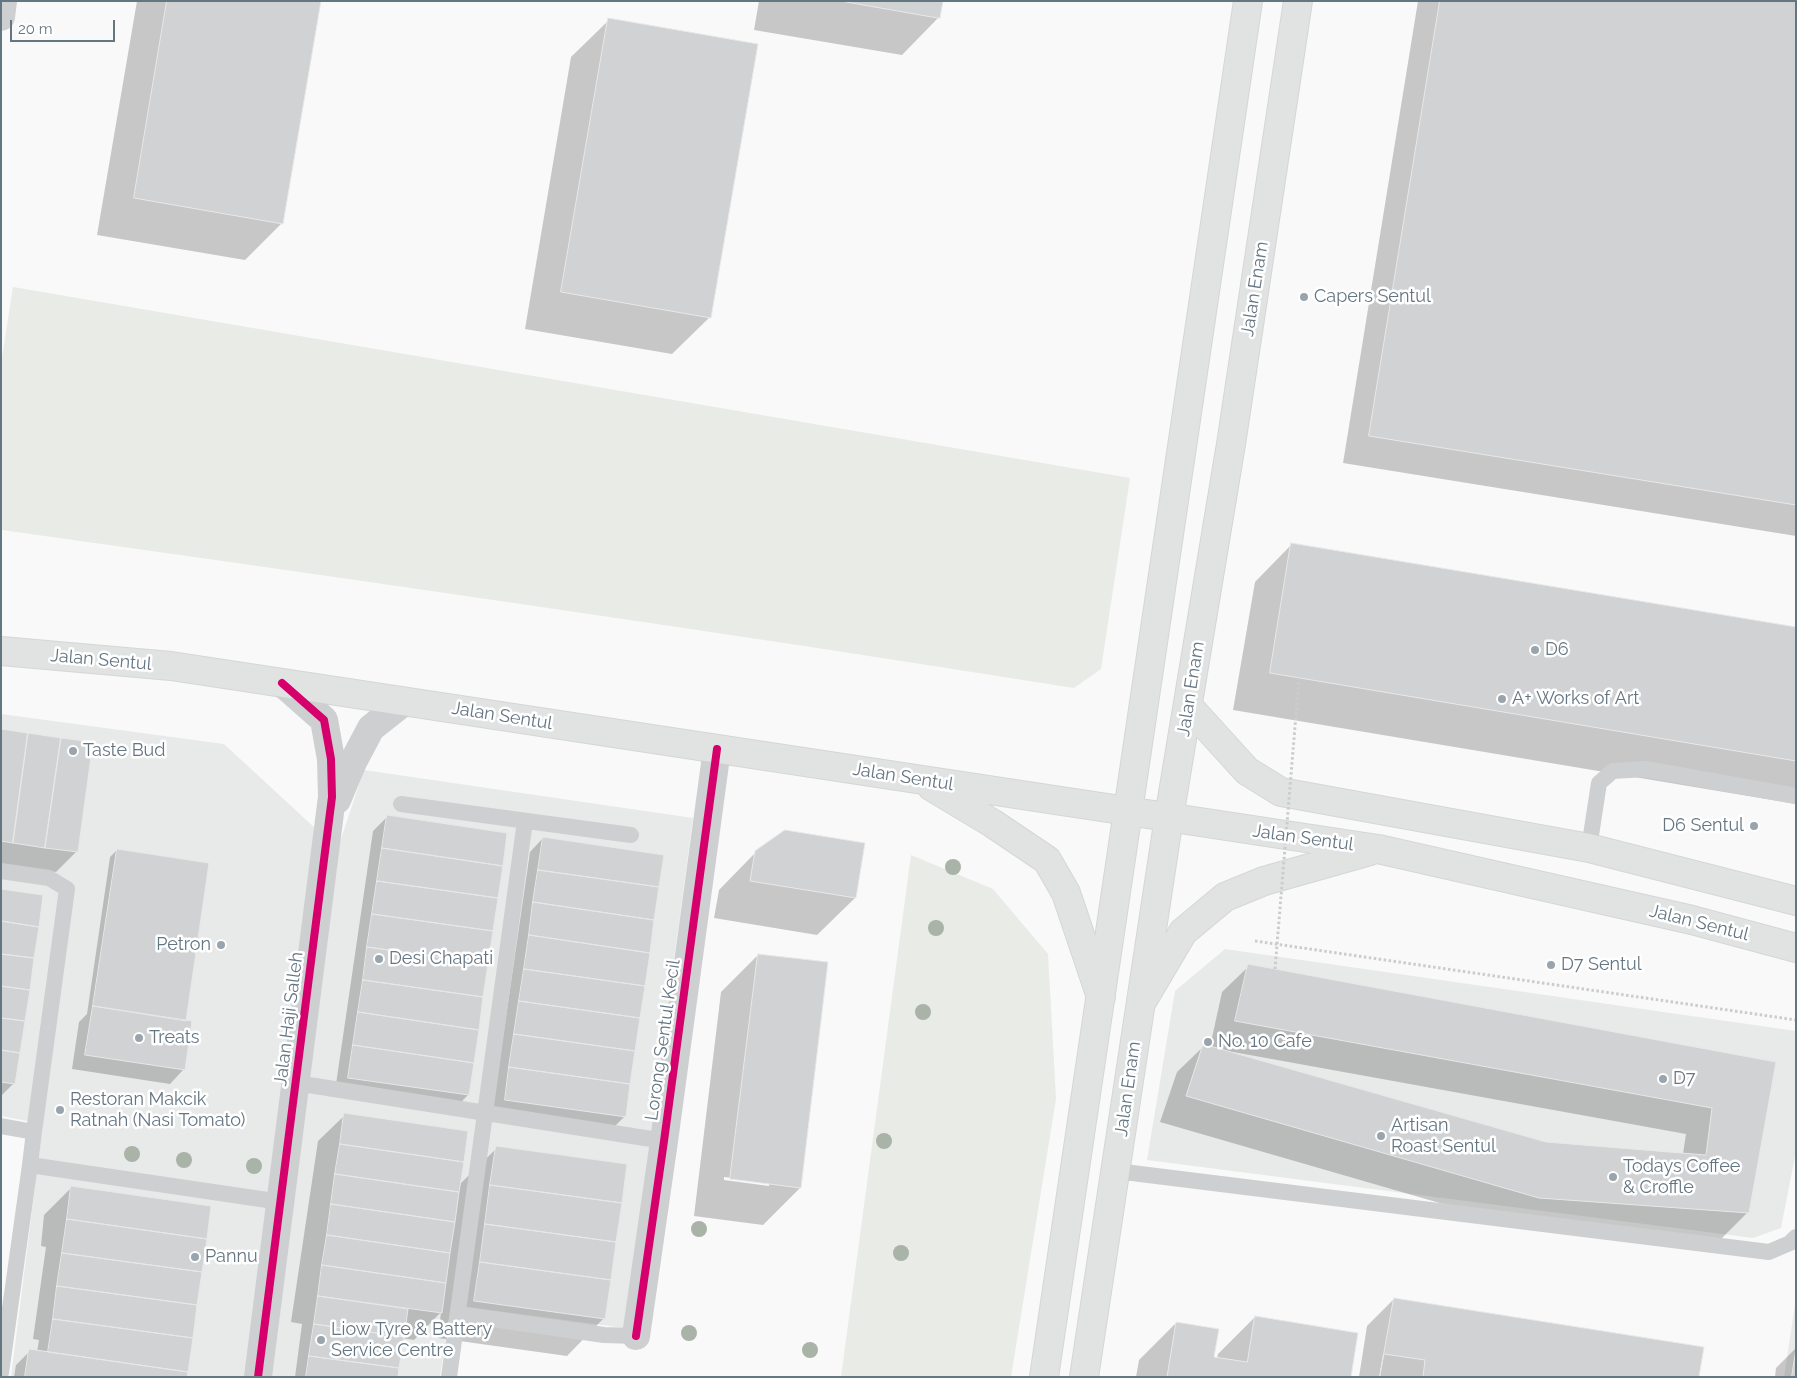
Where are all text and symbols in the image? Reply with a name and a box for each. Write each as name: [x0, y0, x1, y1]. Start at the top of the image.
scale bar: [12, 10, 118, 42]
text: 20 m: [18, 20, 53, 38]
street label: Jalan Enam: [1237, 240, 1273, 338]
place label: Capers Sentul: [1314, 286, 1431, 308]
marker: Capers Sentul: [1298, 291, 1310, 303]
place label: D6: [1545, 639, 1569, 661]
street label: Jalan Enam: [1173, 640, 1209, 738]
marker: D6: [1529, 644, 1541, 656]
street label: Jalan Sentul: [49, 645, 153, 675]
place label: A+ Works of Art: [1512, 688, 1639, 710]
marker: A+ Works of Art: [1496, 693, 1508, 705]
street label: Jalan Sentul: [450, 697, 554, 735]
place label: Taste Bud: [83, 740, 166, 762]
marker: Taste Bud: [67, 745, 79, 757]
street label: Jalan Sentul: [851, 758, 955, 796]
place label: D6 Sentul: [1662, 815, 1744, 837]
street label: Jalan Sentul: [1251, 820, 1355, 856]
marker: D6 Sentul: [1748, 820, 1760, 832]
street label: Jalan Sentul: [1647, 900, 1751, 946]
place label: Petron: [156, 934, 211, 956]
marker: Petron: [215, 939, 227, 951]
place label: Desi Chapati: [389, 948, 493, 970]
street label: Jalan Haji Salleh: [270, 951, 308, 1087]
marker: Desi Chapati: [373, 953, 385, 965]
place label: D7 Sentul: [1561, 954, 1642, 976]
street label: Lorong Sentul Kecil: [641, 958, 685, 1122]
marker: D7 Sentul: [1545, 959, 1557, 971]
place label: Treats: [149, 1027, 199, 1049]
place label: No. 10 Cafe: [1218, 1031, 1312, 1053]
marker: Treats: [133, 1032, 145, 1044]
marker: No. 10 Cafe: [1202, 1036, 1214, 1048]
street label: Jalan Enam: [1111, 1040, 1145, 1138]
place label: D7: [1673, 1068, 1695, 1090]
marker: D7: [1657, 1073, 1669, 1085]
place label: Restoran Makcik Ratnah (Nasi Tomato): [70, 1089, 245, 1132]
marker: Restoran Makcik Ratnah (Nasi Tomato): [54, 1104, 66, 1116]
place label: Artisan Roast Sentul: [1391, 1115, 1496, 1158]
marker: Artisan Roast Sentul: [1375, 1130, 1387, 1142]
place label: Todays Coffee & Croffle: [1623, 1156, 1740, 1198]
marker: Todays Coffee & Croffle: [1607, 1171, 1619, 1183]
place label: Pannu: [205, 1246, 258, 1268]
marker: Pannu: [189, 1251, 201, 1263]
place label: Liow Tyre & Battery Service Centre: [331, 1319, 492, 1362]
marker: Liow Tyre & Battery Service Centre: [315, 1334, 327, 1346]

